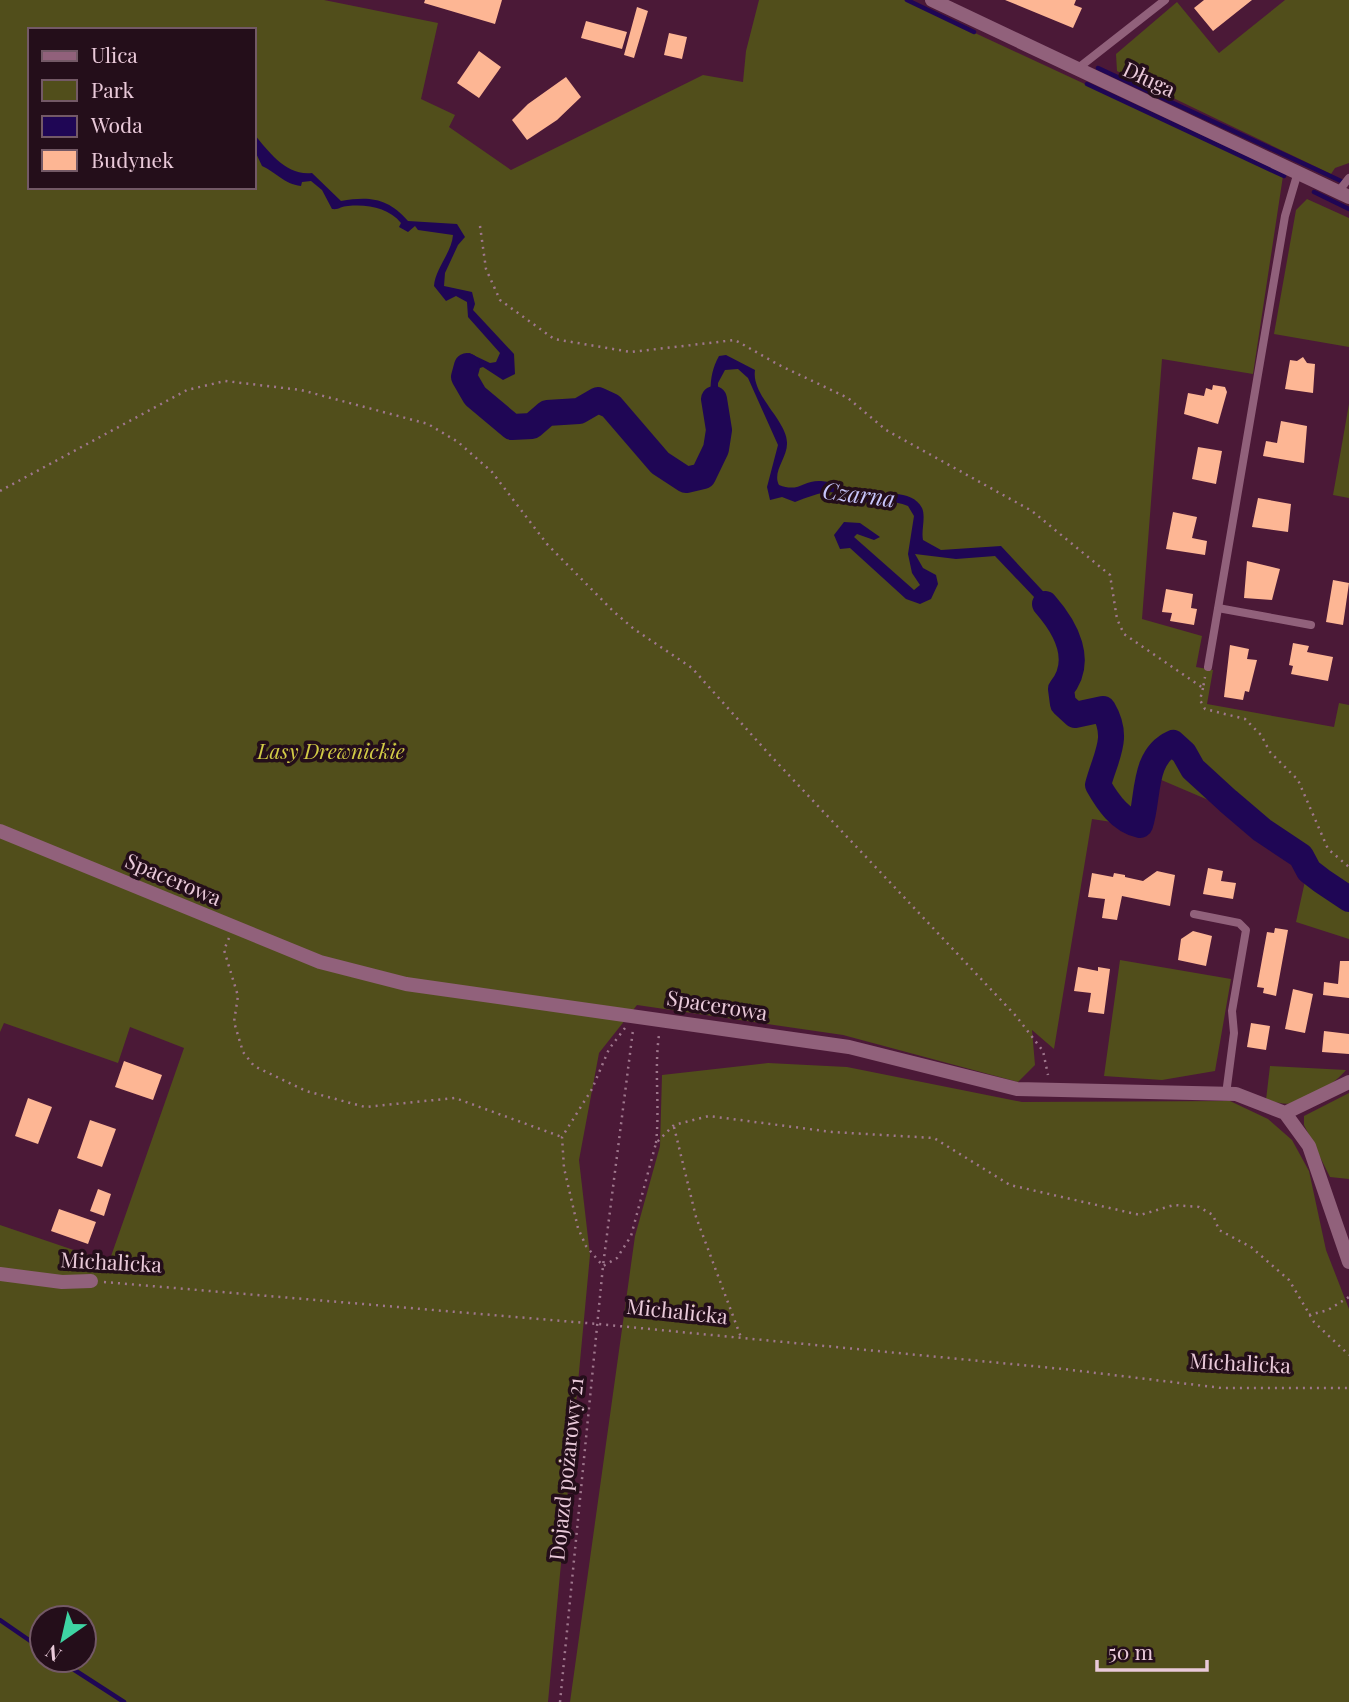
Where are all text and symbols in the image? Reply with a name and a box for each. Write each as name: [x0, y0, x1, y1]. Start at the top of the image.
legend: [28, 28, 256, 189]
text: Ulica: [91, 40, 138, 68]
street label: Długa: [1119, 54, 1181, 103]
text: Park: [91, 75, 135, 103]
text: Woda: [90, 110, 143, 138]
text: Budynek: [91, 145, 174, 173]
water label: Czarna: [821, 474, 897, 513]
park label: Lasy Drewnickie: [256, 736, 405, 764]
street label: Spacerowa: [122, 845, 227, 911]
street label: Spacerowa: [665, 982, 770, 1026]
street label: Michalicka: [60, 1244, 163, 1278]
street label: Michalicka: [625, 1291, 730, 1329]
street label: Michalicka: [1189, 1345, 1292, 1379]
street label: Dojazd pożarowy 21: [541, 1376, 589, 1562]
north arrow: [28, 1604, 98, 1674]
scale bar: [1097, 1628, 1207, 1672]
text: 50 m: [1108, 1637, 1154, 1665]
text: N: [40, 1639, 66, 1669]

